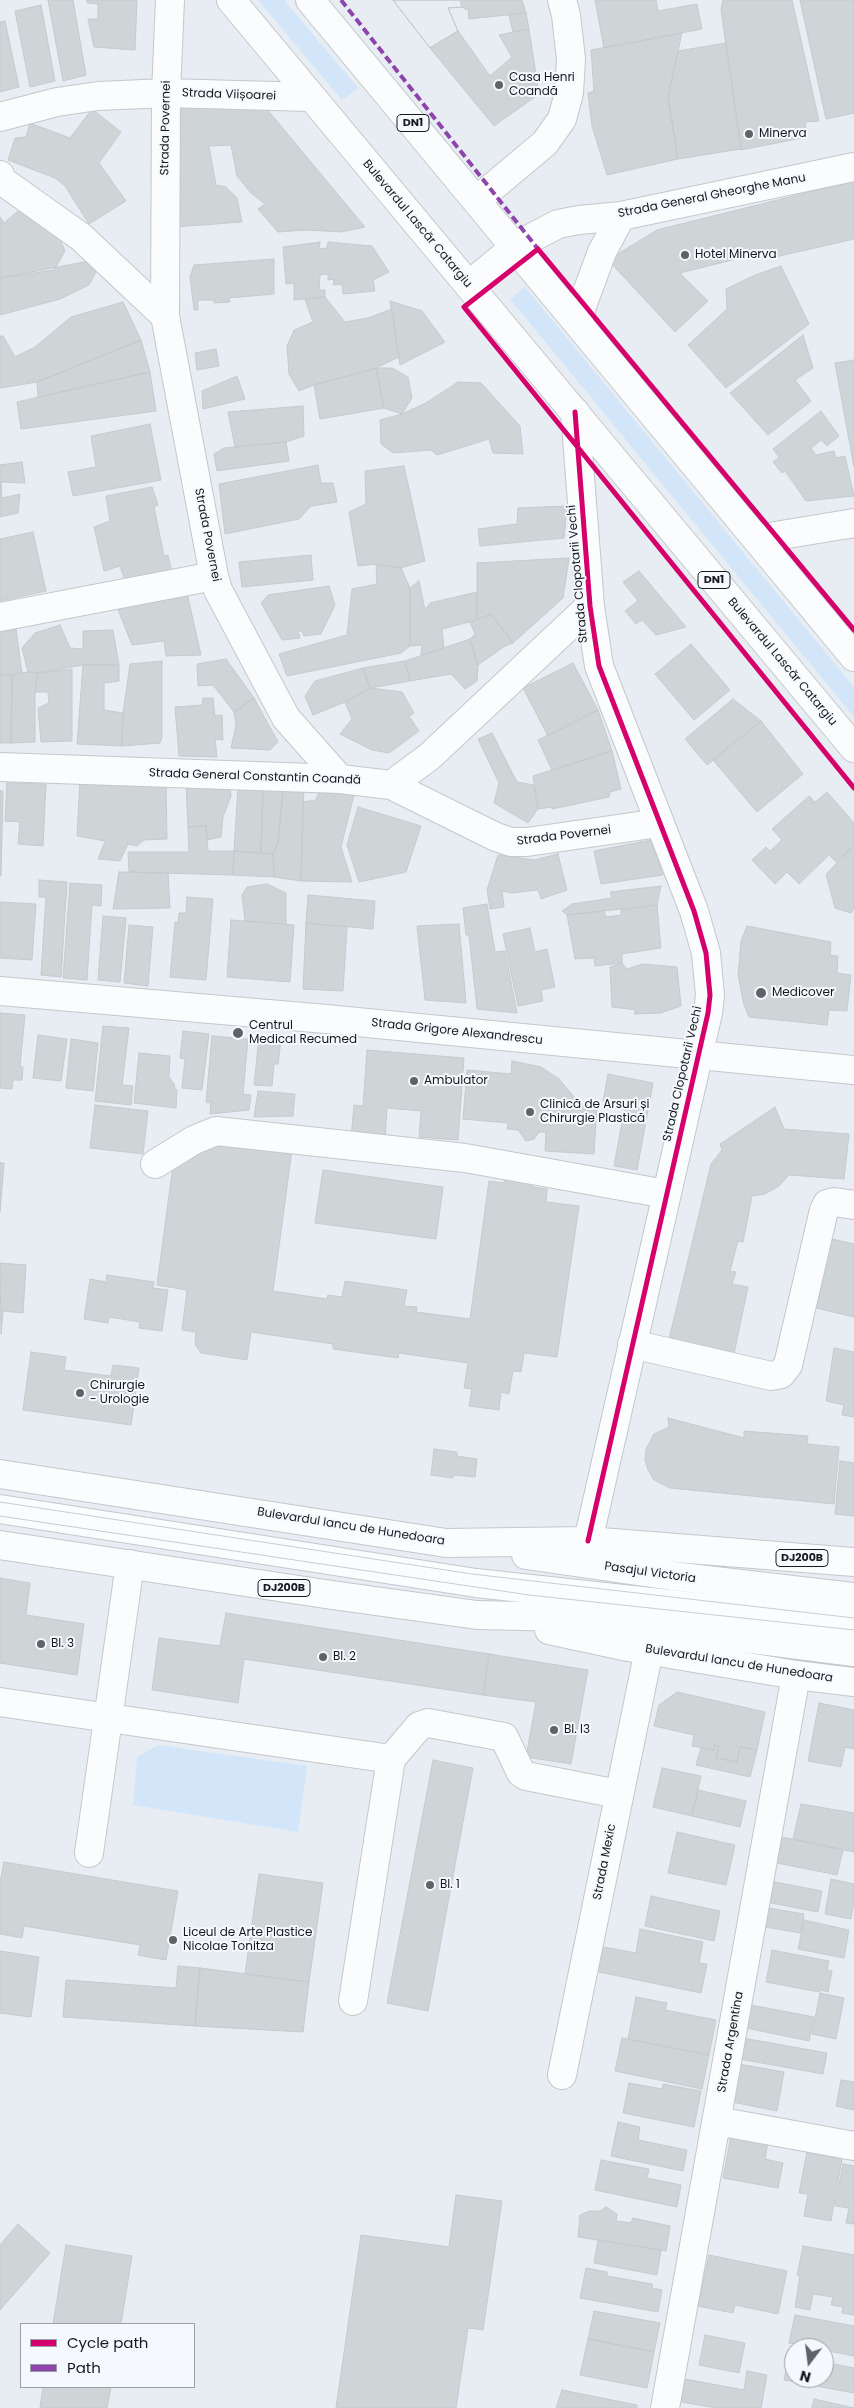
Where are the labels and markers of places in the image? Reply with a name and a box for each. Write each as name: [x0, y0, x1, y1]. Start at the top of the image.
place label: Casa Henri Coandă: [509, 71, 575, 99]
marker: Casa Henri Coandă: [493, 79, 505, 91]
place label: Minerva: [759, 127, 807, 141]
marker: Minerva: [743, 128, 755, 140]
place label: Hotel Minerva: [695, 248, 777, 262]
marker: Hotel Minerva: [679, 249, 691, 261]
marker: Medicover: [754, 986, 768, 1000]
place label: Medicover: [772, 986, 834, 1000]
place label: Centrul Medical Recumed: [249, 1019, 357, 1047]
marker: Centrul Medical Recumed: [231, 1026, 245, 1040]
place label: Ambulator: [424, 1074, 488, 1088]
marker: Ambulator: [408, 1075, 420, 1087]
place label: Clinică de Arsuri și Chirurgie Plastică: [540, 1098, 650, 1126]
marker: Clinică de Arsuri și Chirurgie Plastică: [524, 1106, 536, 1118]
place label: Chirurgie - Urologie: [90, 1379, 149, 1407]
marker: Chirurgie - Urologie: [74, 1387, 86, 1399]
place label: Bl. 3: [51, 1637, 74, 1651]
marker: Bl. 3: [35, 1638, 47, 1650]
place label: Bl. 2: [333, 1650, 356, 1664]
marker: Bl. 2: [317, 1651, 329, 1663]
place label: Bl. I3: [564, 1723, 590, 1737]
marker: Bl. I3: [548, 1724, 560, 1736]
place label: Bl. 1: [440, 1878, 460, 1892]
marker: Bl. 1: [424, 1879, 436, 1891]
place label: Liceul de Arte Plastice Nicolae Tonitza: [183, 1926, 312, 1954]
marker: Liceul de Arte Plastice Nicolae Tonitza: [167, 1934, 179, 1946]

